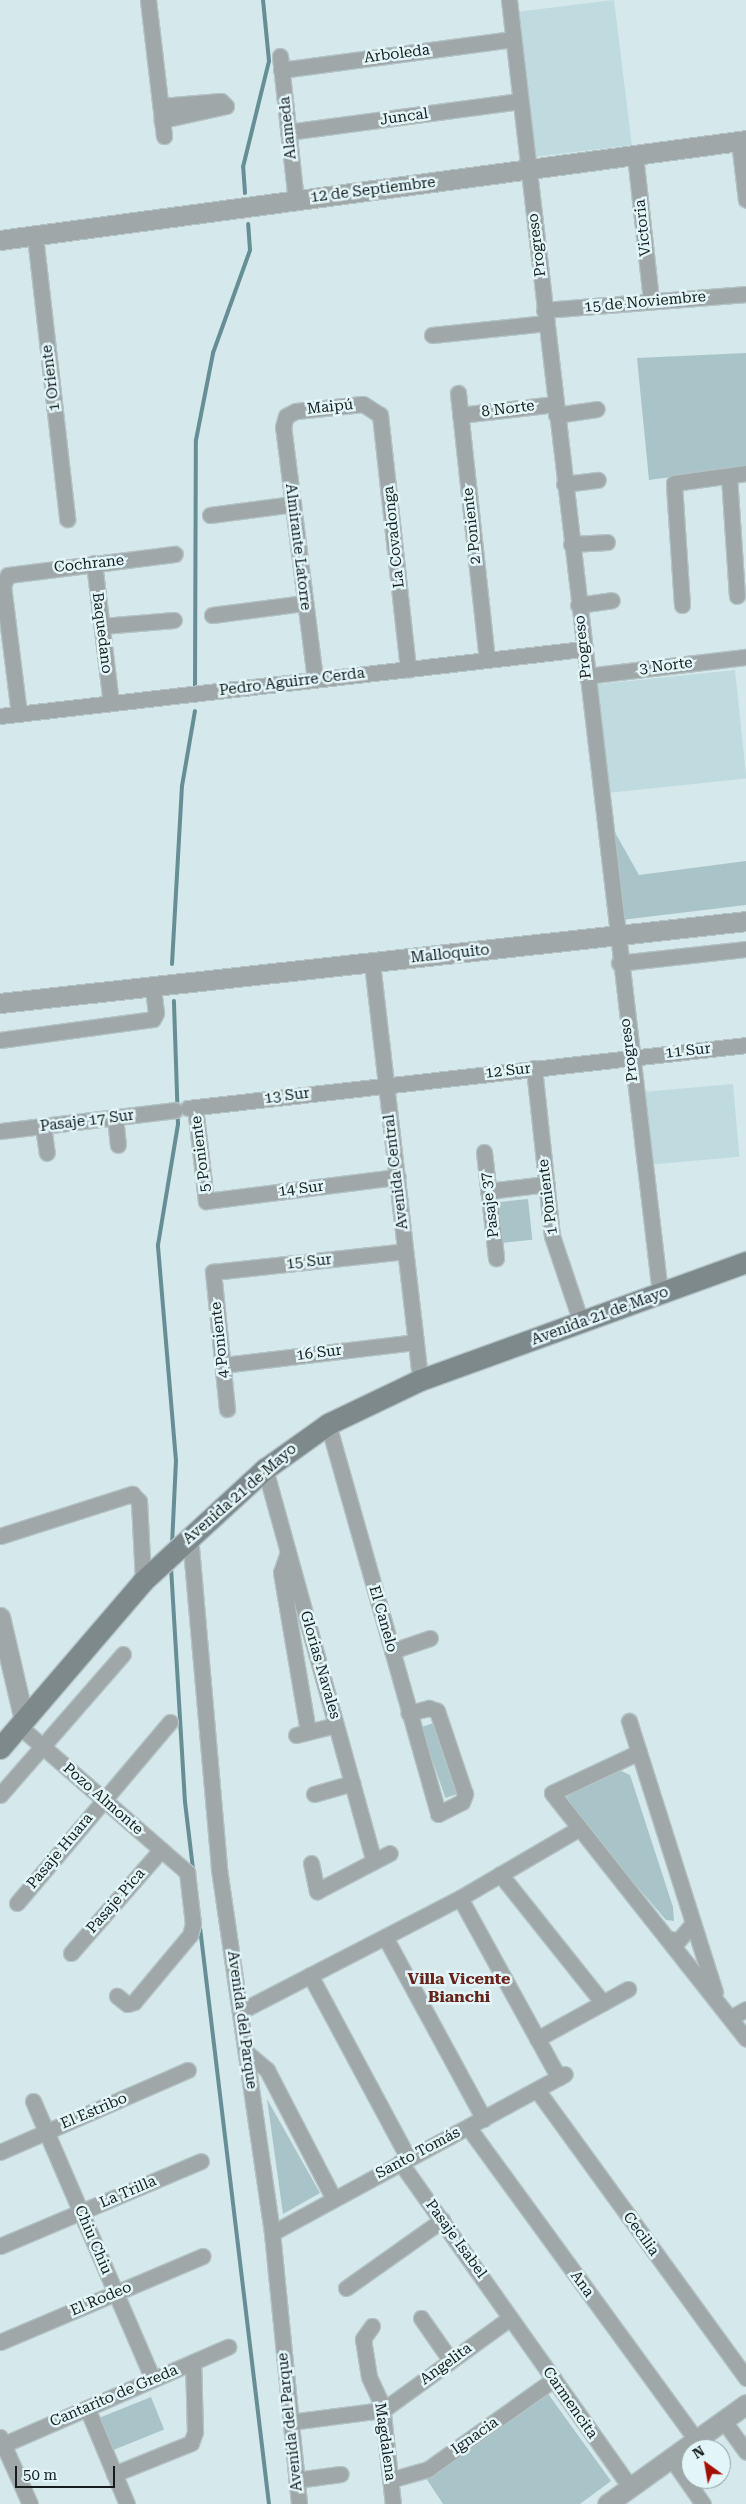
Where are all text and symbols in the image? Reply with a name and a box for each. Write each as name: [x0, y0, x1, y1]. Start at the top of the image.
street label: Arboleda: [363, 41, 431, 67]
street label: Alameda: [276, 96, 300, 160]
street label: Juncal: [379, 105, 429, 129]
street label: 12 de Septiembre: [309, 173, 437, 207]
street label: Victoria: [631, 199, 655, 257]
street label: Progreso: [524, 212, 550, 278]
street label: 15 de Noviembre: [583, 288, 707, 316]
street label: 1 Oriente: [38, 344, 64, 412]
street label: Maipú: [306, 396, 354, 418]
street label: 8 Norte: [480, 397, 536, 421]
street label: Almirante Latorre: [281, 483, 315, 611]
street label: La Covadonga: [380, 485, 408, 589]
street label: 2 Poniente: [459, 487, 485, 565]
street label: Cochrane: [53, 551, 125, 577]
street label: Baquedano: [88, 591, 116, 675]
street label: Progreso: [571, 614, 595, 680]
street label: 3 Norte: [638, 654, 694, 678]
street label: Pedro Aguirre Cerda: [218, 664, 366, 700]
street label: Malloquito: [410, 941, 490, 967]
street label: Progreso: [616, 1017, 642, 1083]
street label: 11 Sur: [664, 1040, 712, 1062]
street label: 12 Sur: [484, 1060, 532, 1082]
street label: 13 Sur: [263, 1084, 311, 1108]
street label: Pasaje 17 Sur: [39, 1106, 135, 1136]
street label: Avenida Central: [380, 1113, 412, 1231]
street label: 5 Poniente: [187, 1115, 215, 1193]
street label: 1 P0niente: [534, 1158, 562, 1236]
street label: Pasaje 37: [477, 1171, 503, 1239]
street label: 14 Sur: [277, 1177, 325, 1201]
street label: 15 Sur: [285, 1251, 333, 1273]
street label: Avenida 21 de Mayo: [529, 1283, 671, 1349]
street label: 4 Poniente: [207, 1301, 233, 1379]
street label: 16 Sur: [295, 1341, 343, 1365]
street label: Avenida 21 de Mayo: [180, 1440, 300, 1548]
street label: El Canelo: [365, 1584, 401, 1654]
street label: Glorias Navales: [296, 1609, 344, 1721]
street label: Pozo Almonte: [59, 1759, 147, 1839]
street label: Pasaje Huara: [23, 1810, 97, 1892]
street label: Pasaje Pica: [83, 1865, 149, 1937]
street label: Avenida del Parque: [223, 1950, 261, 2090]
district label: Villa Vicente Bianchi: [408, 1969, 510, 2007]
street label: El Estribo: [58, 2089, 130, 2133]
street label: Santo Tomás: [373, 2123, 463, 2183]
street label: La Trilla: [97, 2172, 159, 2212]
street label: Pasaje Isabel: [422, 2196, 490, 2282]
street label: Chiu Chiu: [70, 2203, 116, 2277]
street label: Cecilia: [619, 2209, 663, 2259]
street label: Ana: [566, 2267, 598, 2301]
street label: El Rodeo: [68, 2278, 134, 2320]
street label: Angelita: [417, 2339, 475, 2389]
street label: Avenida del Parque: [274, 2352, 306, 2492]
street label: Cantarito de Greda: [47, 2361, 181, 2431]
street label: Carmencita: [539, 2364, 601, 2442]
street label: Magdalena: [371, 2402, 399, 2482]
street label: Ignacia: [448, 2413, 502, 2459]
north arrow: [681, 2439, 731, 2489]
text: N: [690, 2442, 707, 2462]
scale bar: [18, 2456, 118, 2488]
text: 50 m: [23, 2466, 57, 2484]

